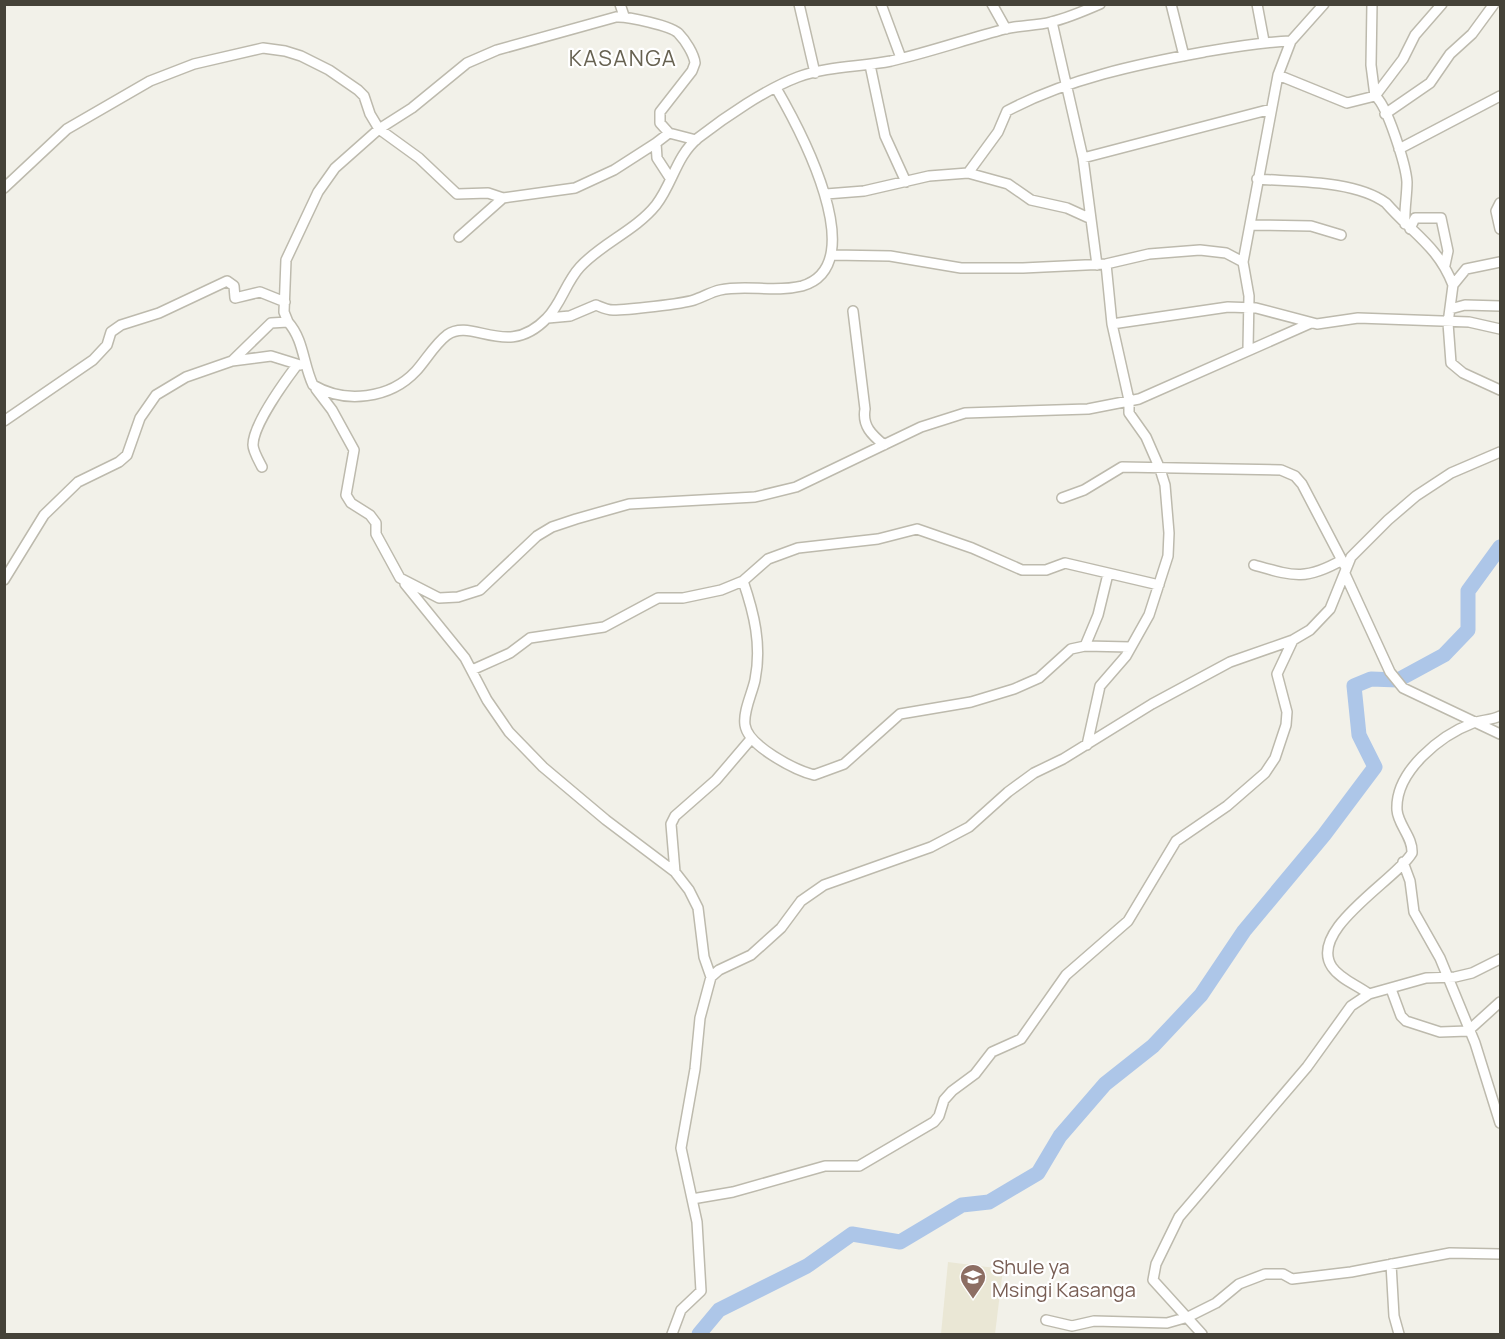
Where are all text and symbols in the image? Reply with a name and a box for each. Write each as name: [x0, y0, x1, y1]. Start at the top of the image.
district label: KASANGA: [569, 43, 677, 73]
place label: Shule ya Msingi Kasanga: [992, 1253, 1136, 1303]
school or university icon: Shule ya Msingi Kasanga: [958, 1262, 988, 1300]

